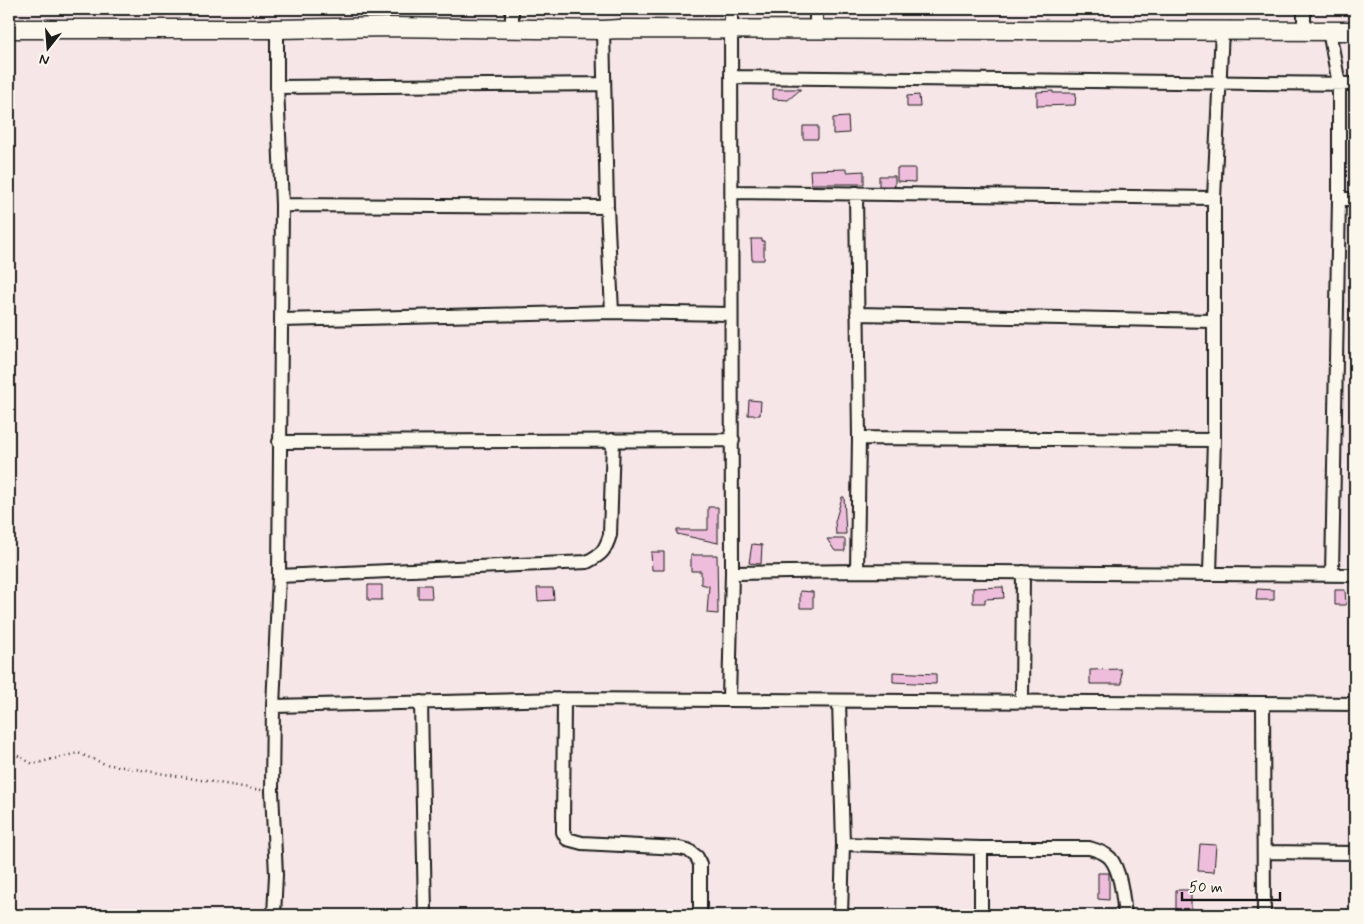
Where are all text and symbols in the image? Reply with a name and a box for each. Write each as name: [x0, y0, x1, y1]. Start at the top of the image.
north arrow: [22, 22, 72, 72]
text: N: [37, 50, 52, 69]
scale bar: [1182, 869, 1279, 901]
text: 50 m: [1189, 878, 1223, 898]

